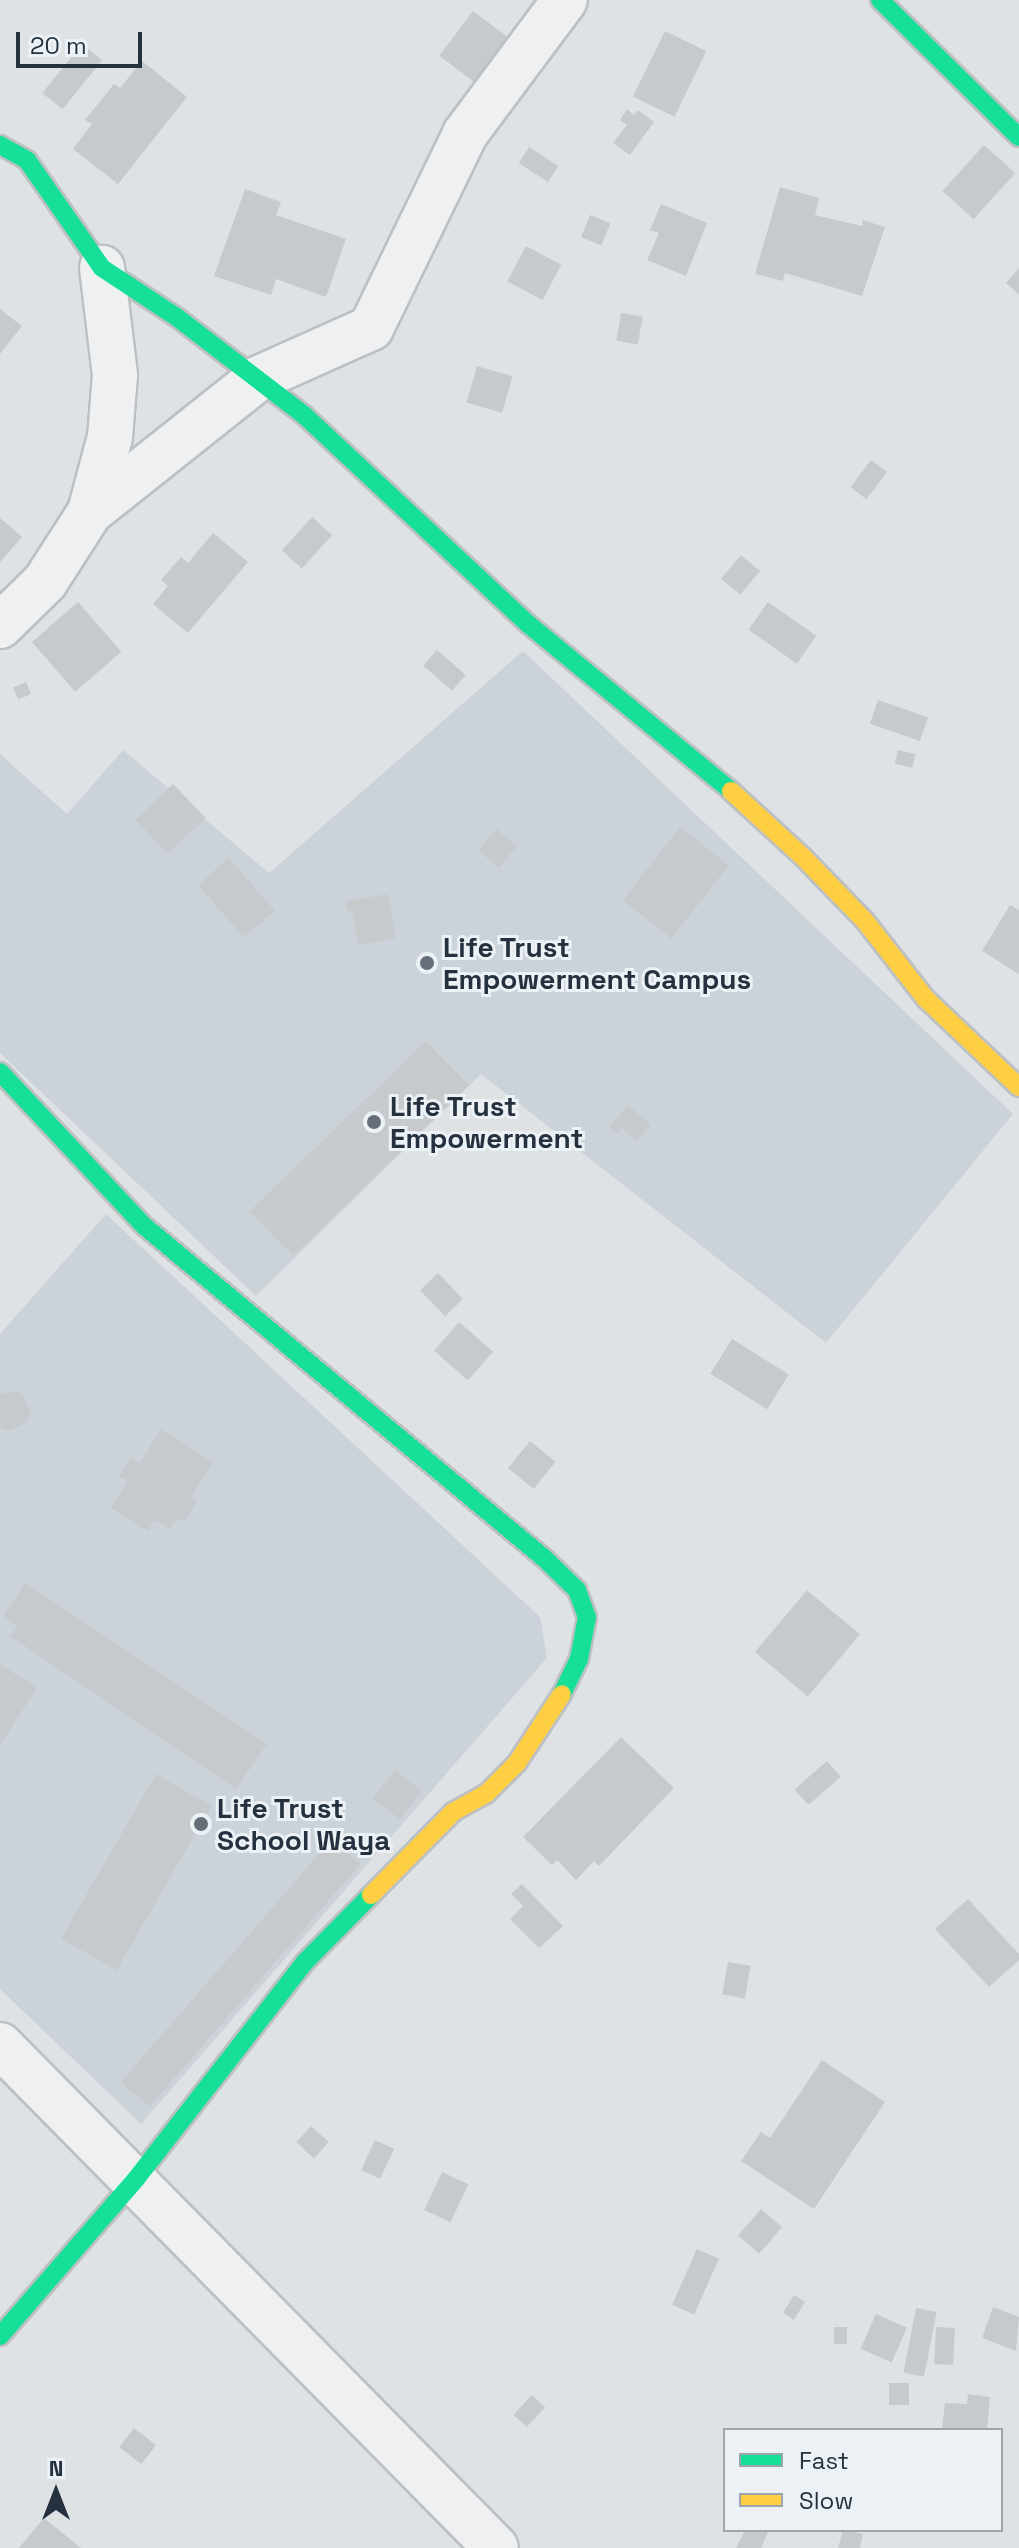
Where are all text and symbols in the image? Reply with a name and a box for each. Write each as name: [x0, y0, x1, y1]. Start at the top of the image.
scale bar: [20, 16, 146, 66]
text: 20 m: [30, 30, 87, 61]
place label: Life Trust Empowerment Campus: [443, 930, 751, 996]
marker: Life Trust Empowerment Campus: [418, 954, 436, 972]
place label: Life Trust Empowerment: [390, 1089, 583, 1155]
marker: Life Trust Empowerment: [365, 1113, 383, 1131]
place label: Life Trust School Waya: [217, 1791, 391, 1857]
marker: Life Trust School Waya: [192, 1815, 210, 1833]
legend: [723, 2428, 1003, 2532]
text: Fast: [799, 2445, 849, 2476]
north arrow: [16, 2452, 96, 2532]
text: N: [49, 2454, 63, 2482]
text: Slow: [799, 2485, 853, 2516]

